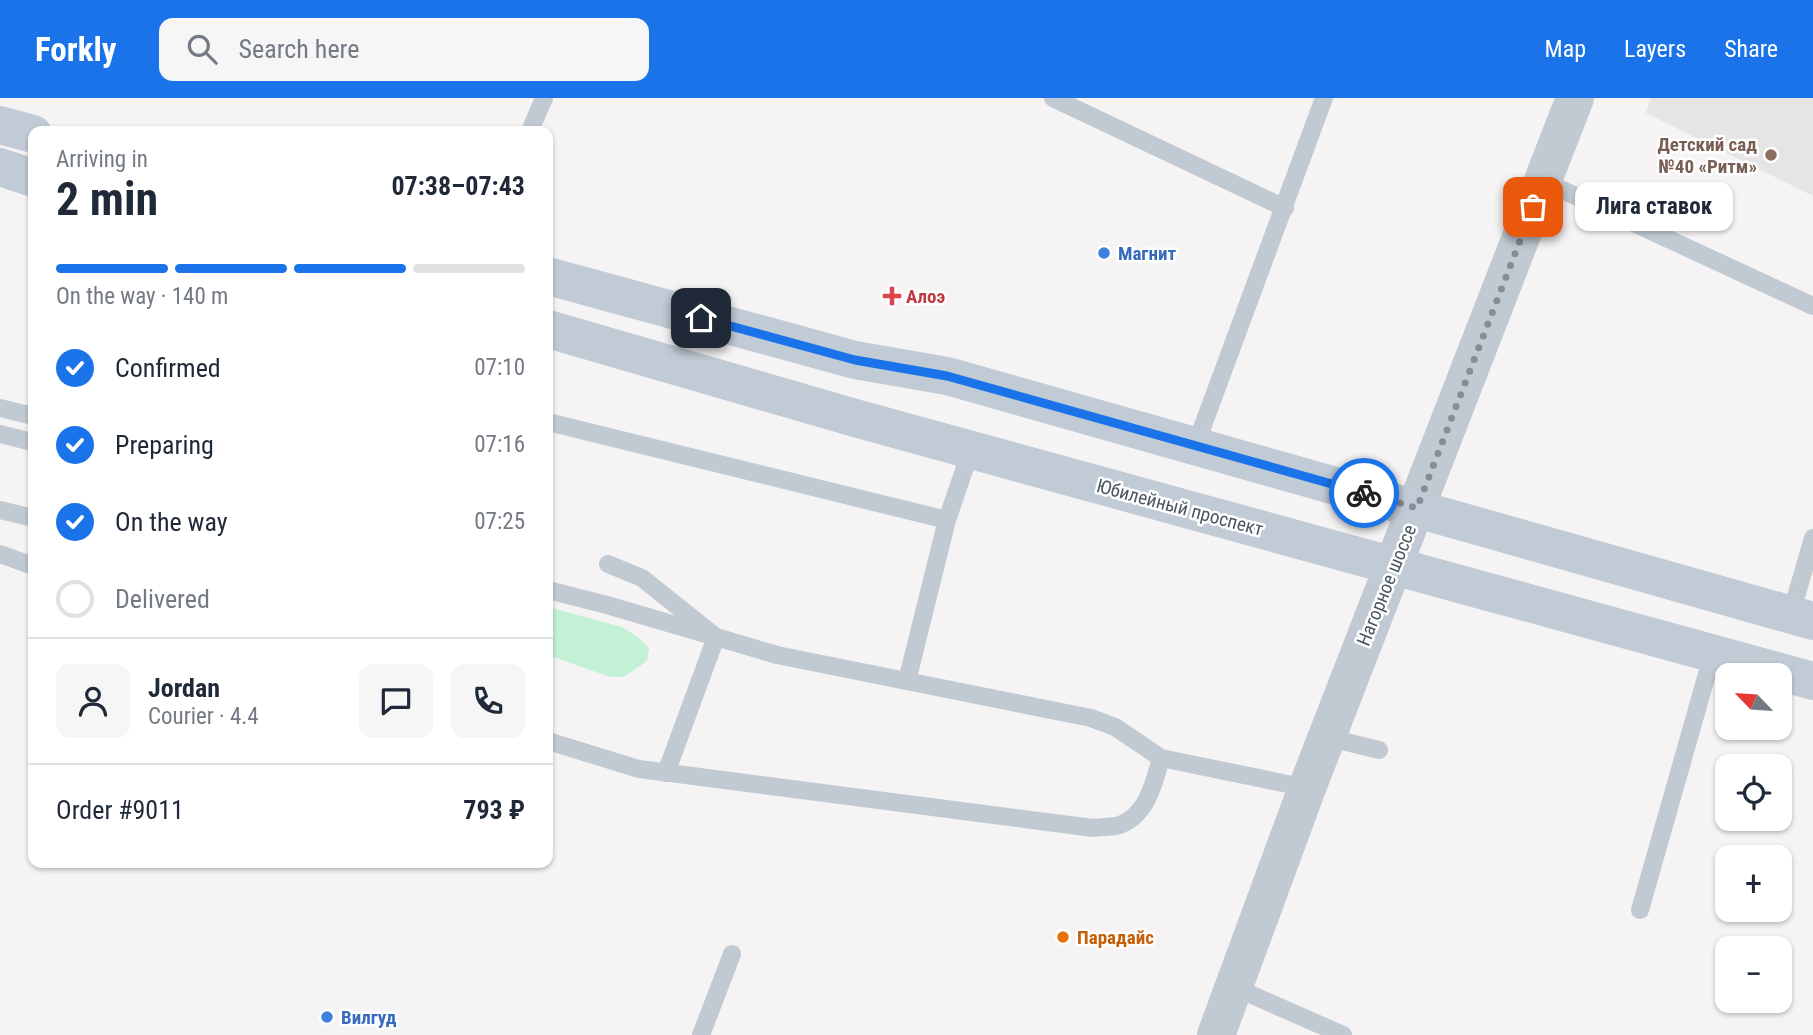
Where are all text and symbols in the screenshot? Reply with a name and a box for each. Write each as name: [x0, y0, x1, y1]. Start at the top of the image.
search box: [159, 18, 649, 81]
text: Forkly: [35, 30, 117, 69]
icon: search: [183, 30, 221, 68]
text: Search here: [239, 34, 359, 64]
text: Map: [1545, 35, 1586, 63]
text: Layers: [1624, 35, 1686, 63]
text: Share: [1724, 35, 1778, 63]
place label: Детский сад №40 «Ритм»: [1657, 133, 1757, 178]
text: Arriving in: [56, 146, 148, 173]
marker: Детский сад №40 «Ритм»: [1763, 147, 1779, 163]
text: 07:38–07:43: [391, 171, 525, 201]
text: 2 min: [56, 172, 158, 226]
pin: [1503, 177, 1563, 237]
callout: Лига ставок: [1575, 182, 1732, 232]
icon: bag: [1514, 188, 1552, 226]
text: Лига ставок: [1596, 193, 1712, 220]
place label: Магнит: [1118, 242, 1176, 265]
marker: Магнит: [1096, 245, 1112, 261]
text: On the way · 140 m: [56, 283, 228, 310]
place label: Алоэ: [906, 285, 945, 308]
pin: [671, 288, 731, 348]
marker: Алоэ: [884, 288, 900, 304]
icon: home: [682, 299, 720, 337]
icon: check: [56, 349, 94, 387]
text: Confirmed: [115, 353, 221, 383]
text: 07:10: [474, 354, 525, 381]
icon: check: [56, 426, 94, 464]
text: Preparing: [115, 430, 214, 460]
text: 07:16: [474, 431, 525, 458]
courier: [1329, 458, 1399, 528]
street label: Юбилейный проспект: [1094, 474, 1266, 541]
icon: bike: [1345, 474, 1383, 512]
icon: check: [56, 503, 94, 541]
text: On the way: [115, 507, 228, 537]
text: 07:25: [474, 508, 525, 535]
street label: Нагорное шоссе: [1352, 521, 1421, 649]
text: Delivered: [115, 584, 210, 614]
north arrow: [1715, 663, 1792, 740]
map controls: [1715, 663, 1792, 1013]
button: person: [56, 664, 130, 738]
button: chat: [359, 664, 433, 738]
button: phone: [451, 664, 525, 738]
text: Jordan: [148, 673, 220, 703]
text: Courier · 4.4: [148, 703, 259, 730]
button: locate: [1715, 754, 1792, 831]
text: Order #9011: [56, 795, 184, 825]
text: 793 ₽: [463, 795, 525, 825]
button: +: [1715, 845, 1792, 922]
place label: Парадайс: [1077, 926, 1154, 949]
marker: Парадайс: [1055, 929, 1071, 945]
button: −: [1715, 936, 1792, 1013]
place label: Вилгуд: [341, 1006, 397, 1029]
marker: Вилгуд: [319, 1009, 335, 1025]

